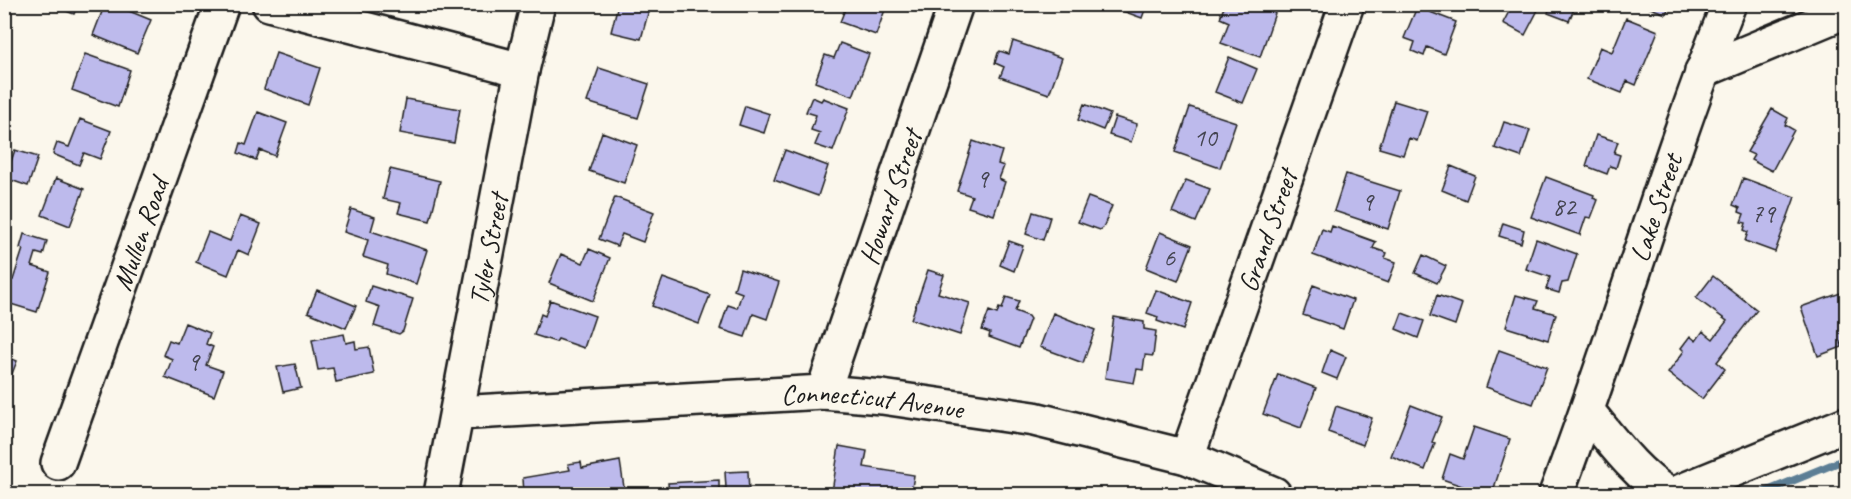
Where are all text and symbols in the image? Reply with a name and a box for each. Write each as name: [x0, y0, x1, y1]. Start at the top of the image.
house number: 10: [1193, 121, 1219, 154]
street label: Howard Street: [851, 122, 930, 269]
street label: Lake Street: [1621, 147, 1690, 266]
house number: 9: [976, 162, 990, 195]
street label: Grand Street: [1229, 162, 1306, 296]
street label: Mullen Road: [104, 170, 177, 295]
house number: 9: [1361, 185, 1375, 218]
street label: Tyler Street: [460, 187, 516, 308]
house number: 82: [1552, 190, 1578, 223]
house number: 79: [1751, 197, 1777, 230]
house number: 6: [1163, 241, 1176, 274]
house number: 9: [187, 345, 201, 378]
street label: Connecticut Avenue: [780, 374, 967, 426]

